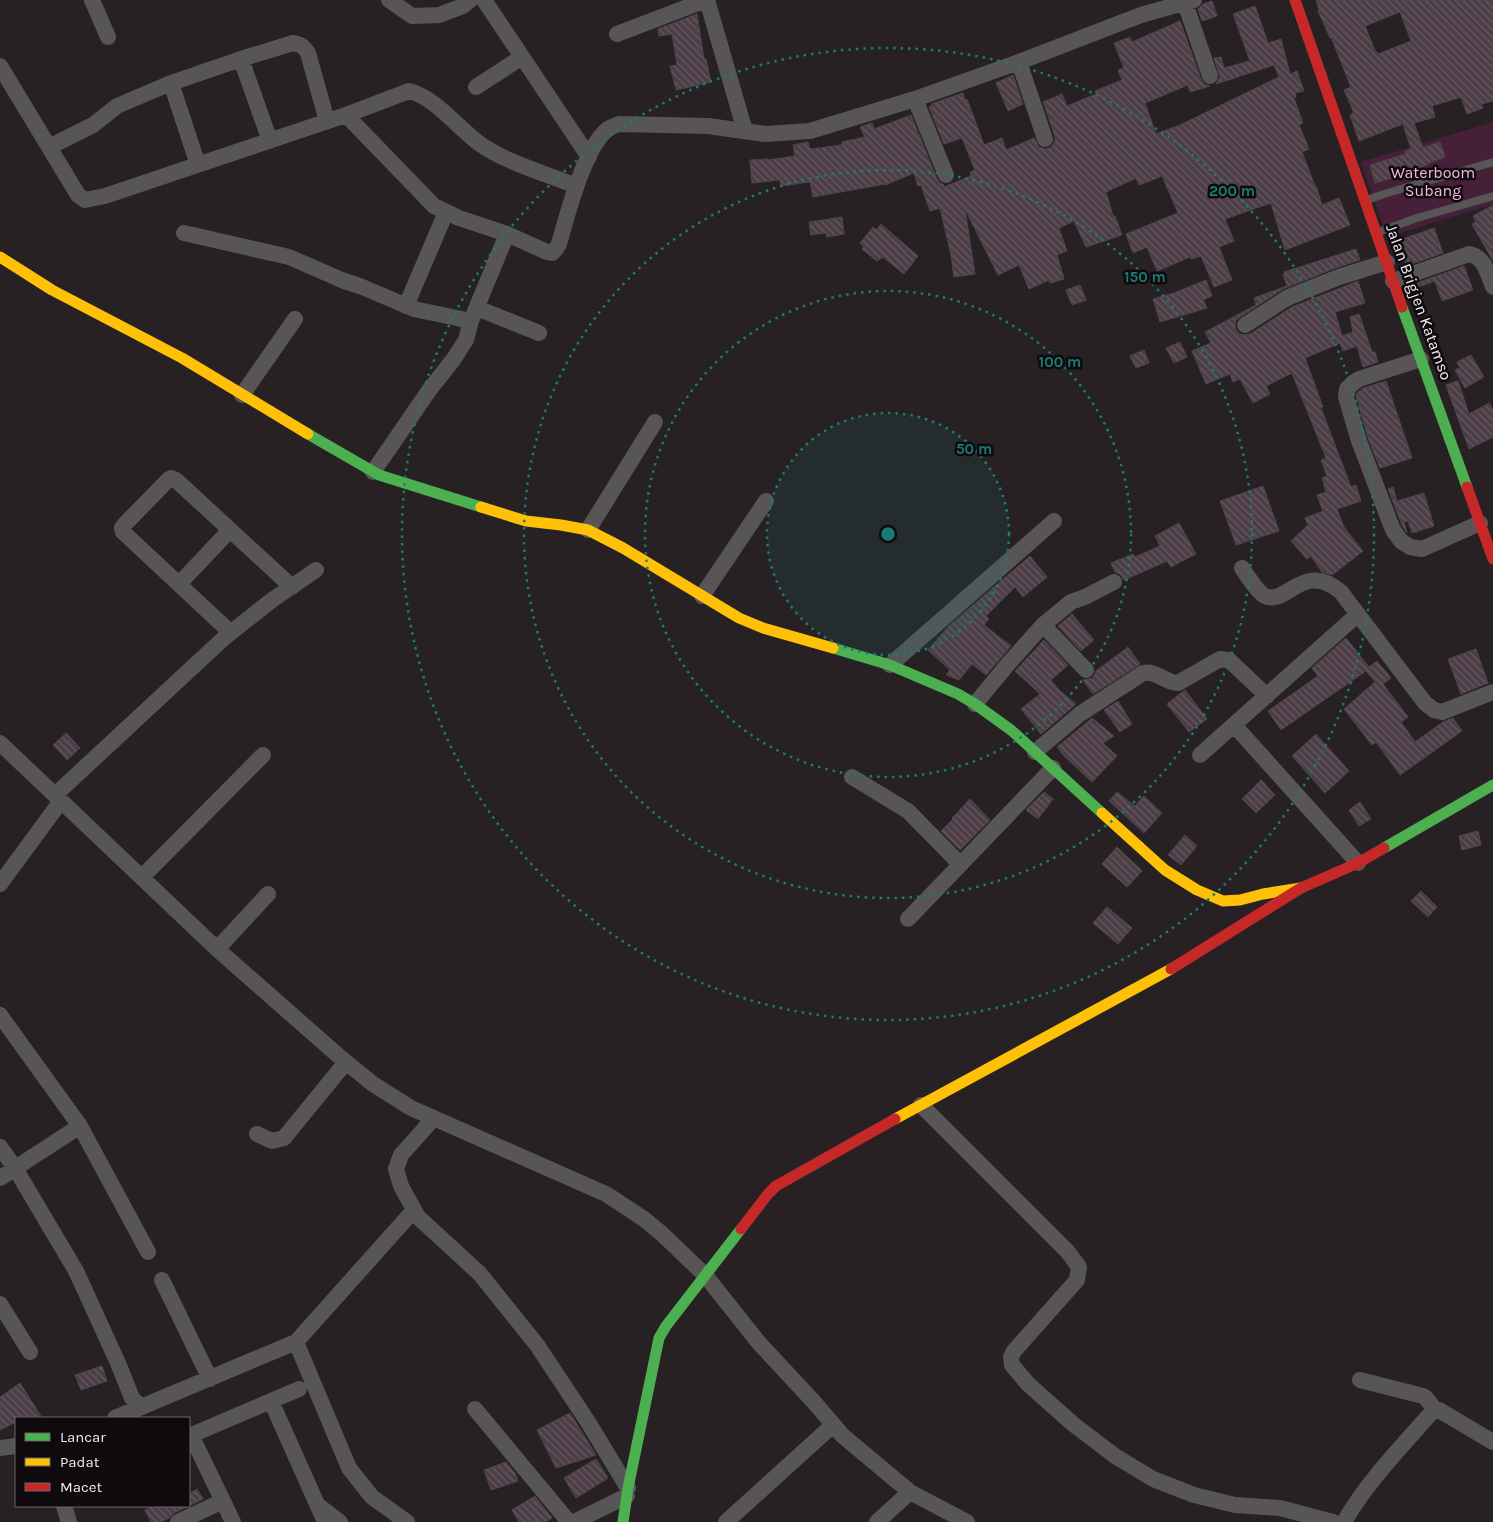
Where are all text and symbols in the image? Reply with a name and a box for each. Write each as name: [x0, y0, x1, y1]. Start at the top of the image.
park label: Waterboom Subang: [1391, 163, 1475, 200]
text: 200 m: [1209, 182, 1255, 200]
street label: Jalan Brigjen Katamso: [1382, 221, 1456, 383]
text: 150 m: [1124, 268, 1166, 286]
text: 100 m: [1039, 353, 1081, 371]
text: 50 m: [956, 440, 992, 458]
centre of rings: [879, 525, 897, 543]
legend: [15, 1417, 190, 1507]
text: Lancar: [60, 1428, 106, 1446]
text: Padat: [60, 1453, 100, 1471]
text: Macet: [60, 1478, 102, 1496]

